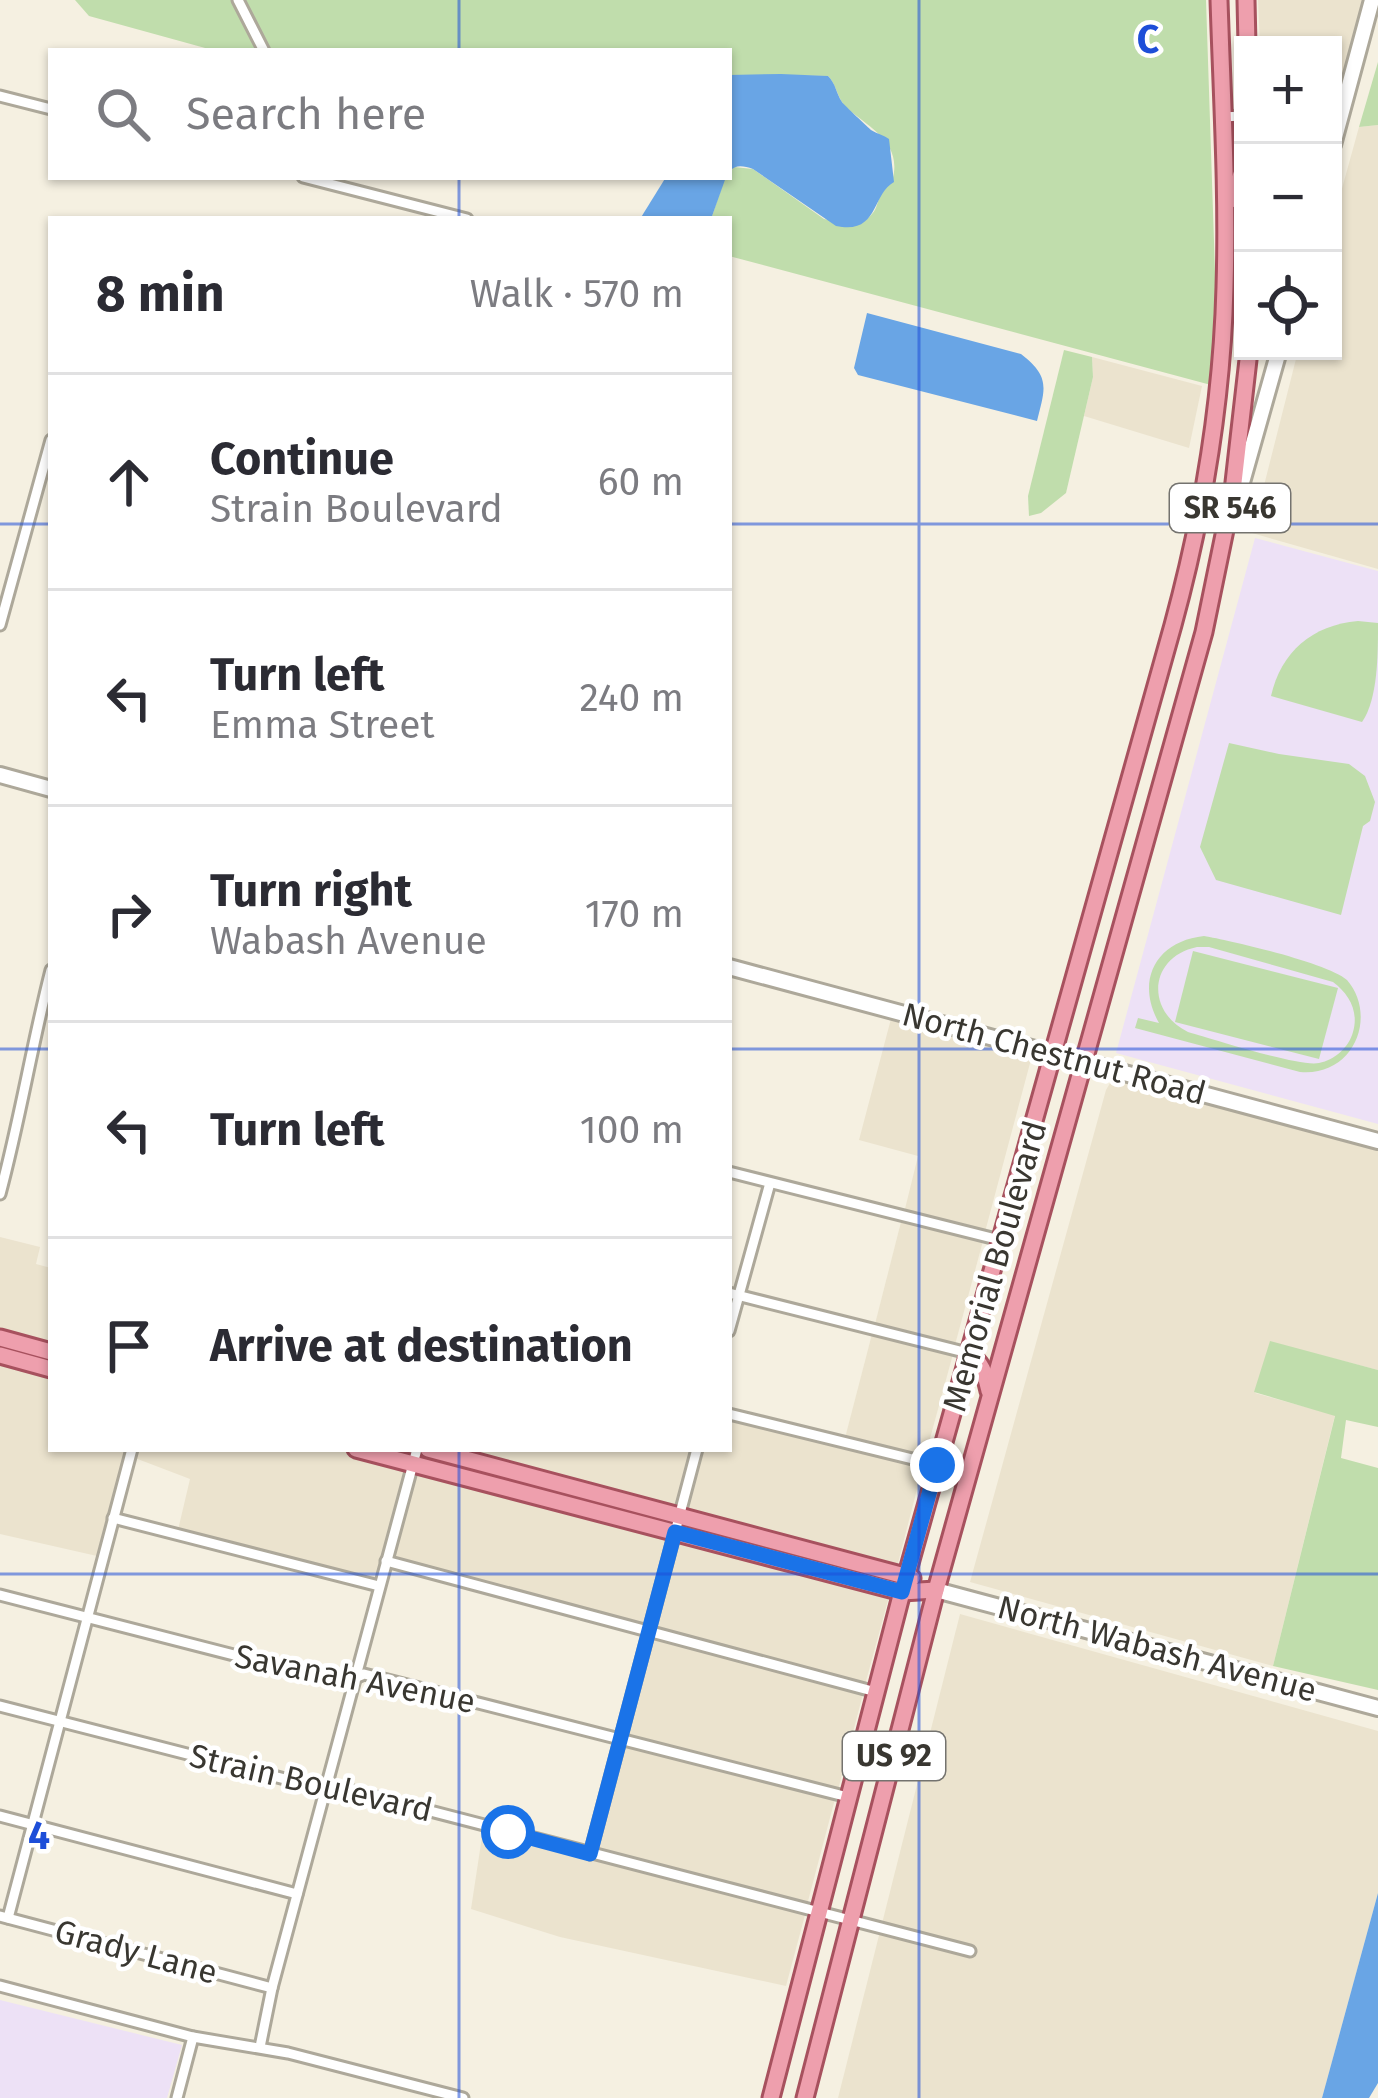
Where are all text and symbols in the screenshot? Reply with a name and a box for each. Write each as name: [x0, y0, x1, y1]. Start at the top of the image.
text: C: [1137, 17, 1160, 63]
map controls: [1234, 36, 1342, 360]
button: +: [1234, 36, 1342, 144]
search box: [48, 48, 732, 180]
icon: search: [90, 81, 156, 147]
text: Search here: [186, 87, 426, 141]
button: −: [1234, 144, 1342, 252]
button: locate: [1234, 252, 1342, 360]
text: 8 min: [96, 263, 225, 325]
text: Walk · 570 m: [470, 271, 684, 317]
text: Continue: [210, 432, 394, 486]
icon: ahead: [96, 449, 162, 515]
text: 60 m: [598, 459, 684, 505]
road number: SR 546: [1170, 484, 1290, 532]
text: Strain Boulevard: [210, 486, 503, 532]
text: Turn left: [210, 648, 384, 702]
icon: left: [96, 665, 162, 731]
text: 240 m: [579, 675, 684, 721]
text: Emma Street: [210, 702, 435, 748]
text: Turn right: [210, 864, 412, 918]
icon: right: [96, 881, 162, 947]
text: 170 m: [585, 891, 684, 937]
text: Wabash Avenue: [210, 918, 487, 964]
street label: North Chestnut Road: [898, 994, 1210, 1114]
icon: left: [96, 1097, 162, 1163]
text: Turn left: [210, 1103, 384, 1157]
text: 100 m: [580, 1107, 684, 1153]
street label: Memorial Boulevard: [934, 1116, 1056, 1416]
icon: arrive: [96, 1313, 162, 1379]
text: Arrive at destination: [210, 1319, 633, 1373]
route end: [910, 1438, 964, 1492]
street label: North Wabash Avenue: [993, 1587, 1321, 1711]
street label: Savanah Avenue: [231, 1636, 479, 1722]
road number: US 92: [843, 1732, 945, 1780]
street label: Strain Boulevard: [186, 1736, 436, 1830]
route start: [481, 1805, 535, 1859]
text: 4: [28, 1813, 50, 1859]
street label: Grady Lane: [50, 1911, 222, 1993]

